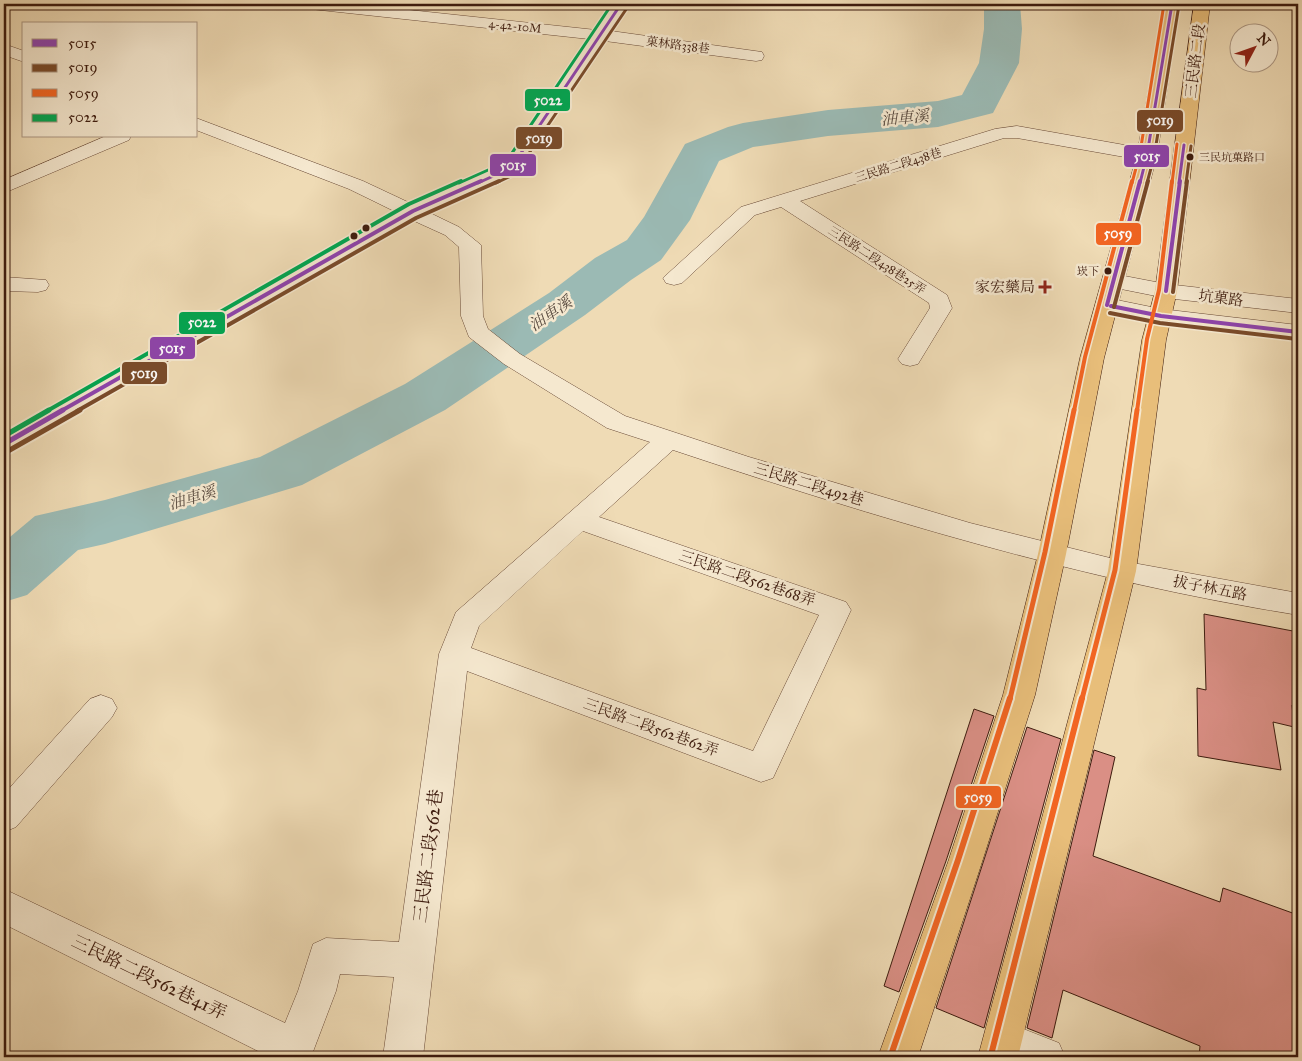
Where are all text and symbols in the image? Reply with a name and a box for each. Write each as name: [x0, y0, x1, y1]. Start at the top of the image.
street label: 4-42-10M: [488, 16, 542, 36]
legend: [22, 22, 198, 138]
north arrow: [1230, 22, 1280, 72]
street label: 三民路二段: [1181, 23, 1209, 99]
text: N: [1253, 30, 1274, 50]
text: 5015: [68, 34, 96, 52]
street label: 菓林路338巷: [645, 34, 711, 56]
text: 5019: [68, 58, 97, 76]
text: 5059: [68, 84, 99, 102]
line badge: 5022: [524, 88, 571, 112]
text: 5022: [534, 92, 563, 109]
water label: 油車溪: [880, 106, 932, 129]
text: 5022: [68, 108, 99, 126]
line badge: 5019: [1136, 109, 1184, 133]
text: 5019: [1146, 112, 1174, 130]
line badge: 5019: [515, 126, 563, 150]
text: 5019: [525, 130, 553, 148]
line badge: 5015: [1123, 144, 1170, 168]
street label: 三民路二段438巷: [853, 145, 943, 185]
text: 5015: [1134, 148, 1161, 165]
place label: 三民坑菓路口: [1199, 151, 1265, 164]
marker: 三民坑菓路口: [1185, 152, 1195, 162]
line badge: 5015: [489, 153, 537, 177]
text: 5015: [500, 157, 527, 174]
line badge: 5059: [1095, 222, 1142, 246]
unlabelled marker: [361, 223, 371, 233]
street label: 三民路二段438巷25弄: [826, 223, 928, 297]
text: 5059: [1104, 225, 1132, 243]
unlabelled marker: [349, 231, 359, 241]
place label: 崁下: [1077, 265, 1099, 278]
marker: 崁下: [1103, 266, 1113, 276]
place label: 家宏藥局: [975, 278, 1035, 296]
marker: 家宏藥局: [1039, 281, 1051, 293]
street label: 坑菓路: [1198, 286, 1244, 310]
water label: 油車溪: [525, 291, 577, 335]
line badge: 5022: [178, 311, 226, 335]
text: 5022: [188, 314, 217, 331]
line badge: 5015: [149, 336, 196, 360]
text: 5015: [159, 340, 186, 357]
line badge: 5019: [121, 361, 168, 385]
text: 5019: [130, 365, 158, 383]
street label: 三民路二段492巷: [752, 459, 866, 509]
water label: 油車溪: [166, 481, 220, 513]
street label: 三民路二段562巷68弄: [677, 546, 817, 610]
street label: 拔子林五路: [1171, 572, 1249, 604]
street label: 三民路二段562巷62弄: [581, 694, 721, 760]
line badge: 5059: [955, 785, 1002, 809]
street label: 三民路二段562巷: [409, 788, 447, 924]
text: 5059: [964, 789, 992, 807]
street label: 三民路二段562巷41弄: [68, 930, 230, 1024]

